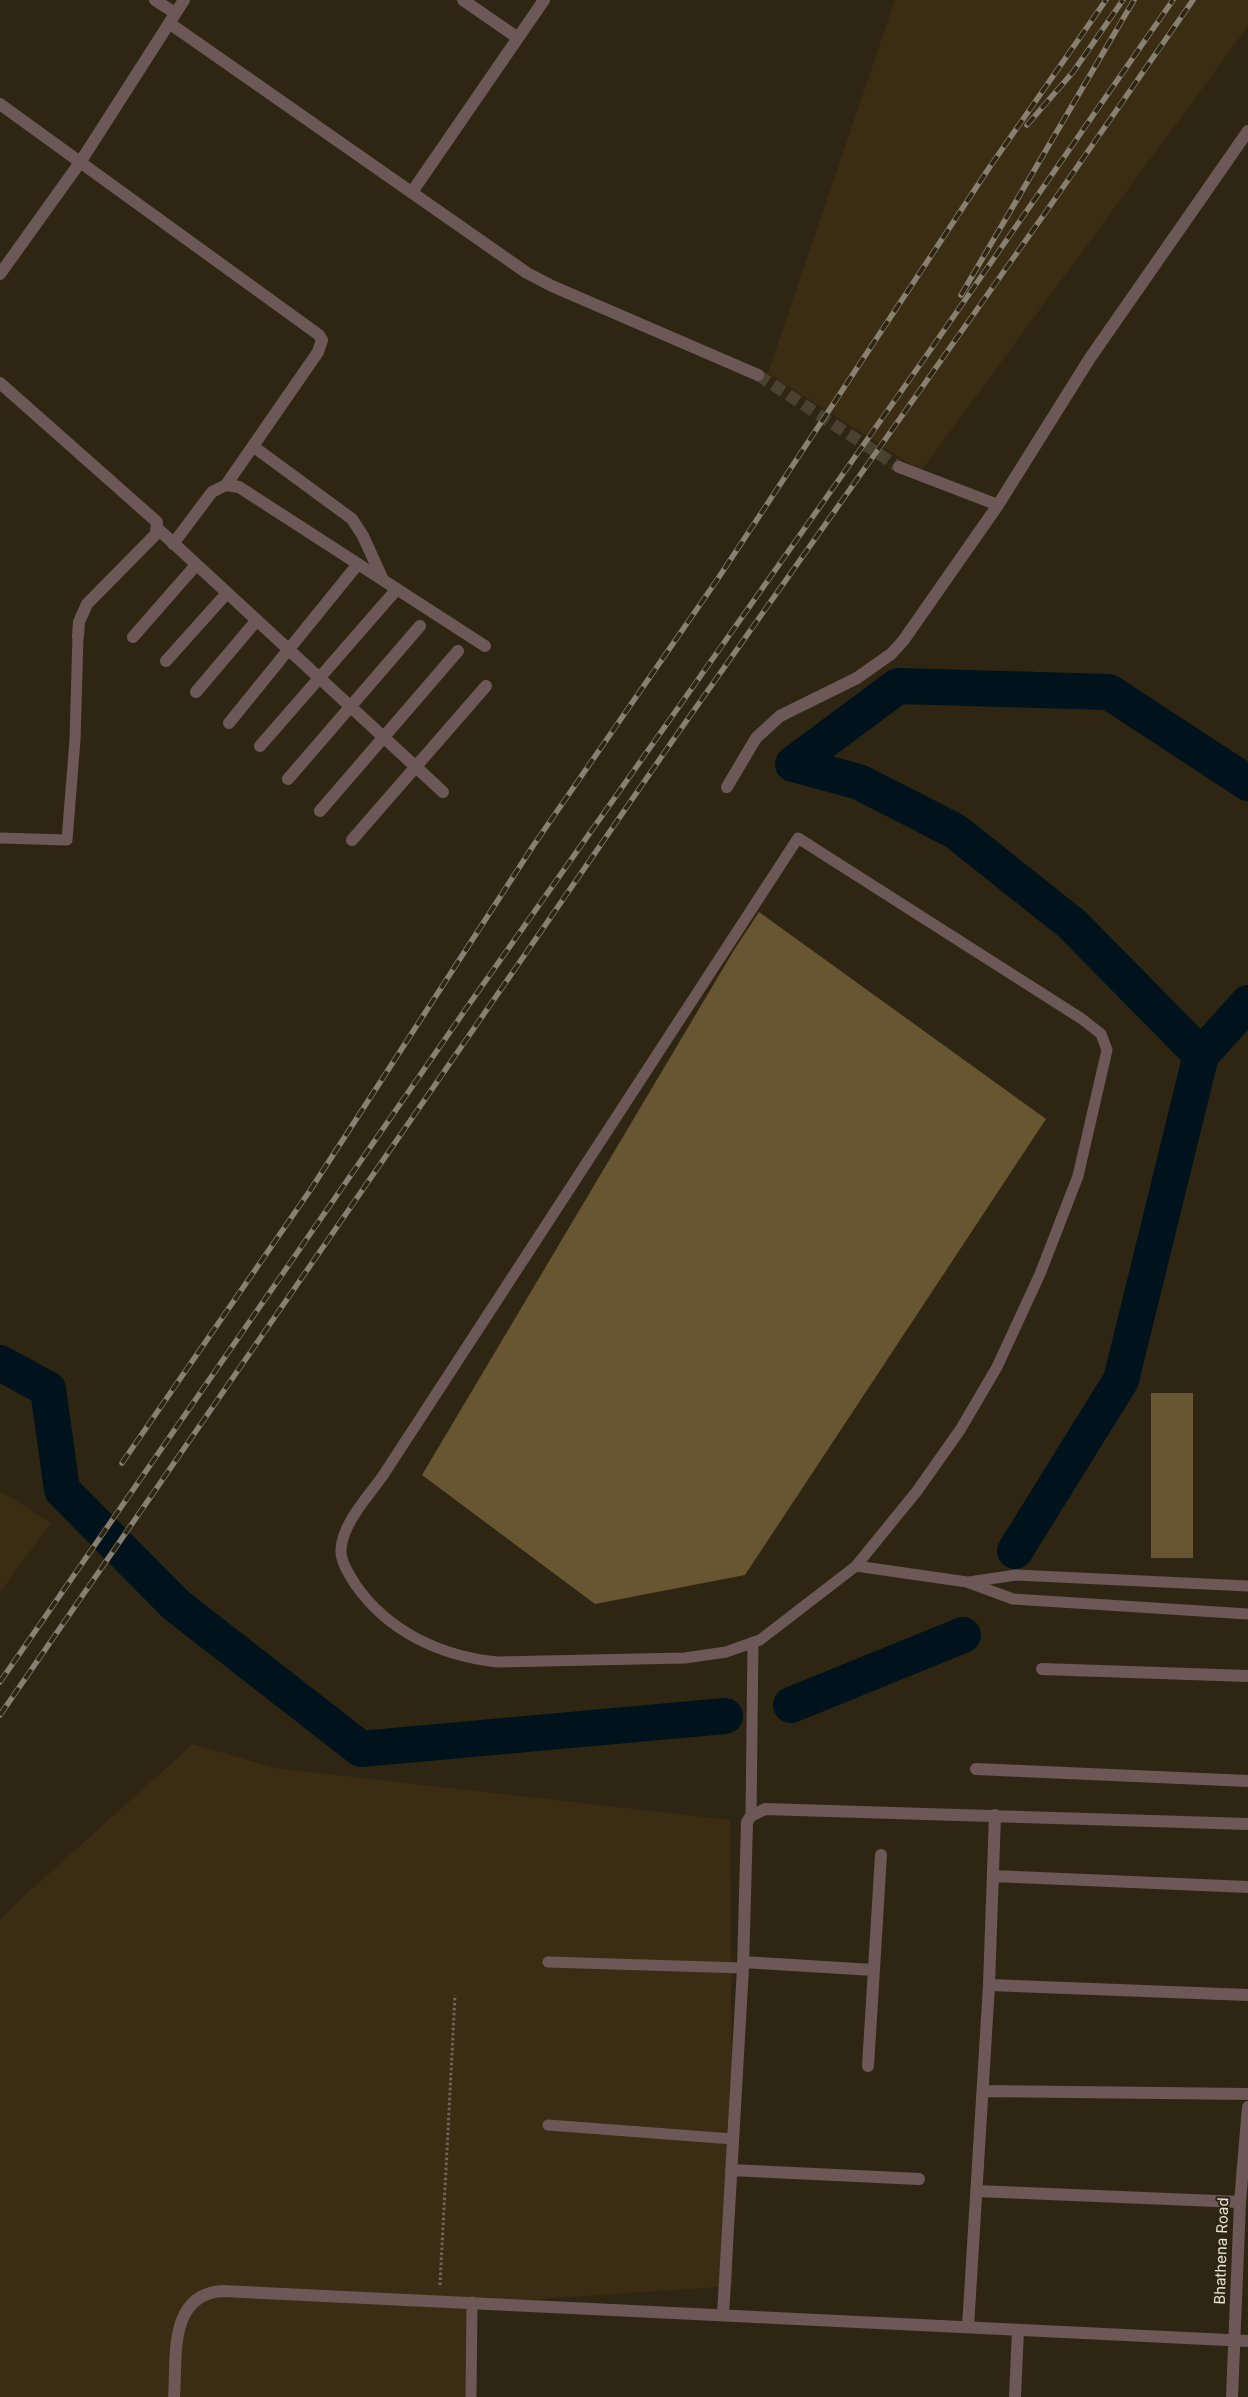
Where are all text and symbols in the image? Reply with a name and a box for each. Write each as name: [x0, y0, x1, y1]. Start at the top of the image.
street label: Bhathena Road: [1211, 2197, 1233, 2305]

